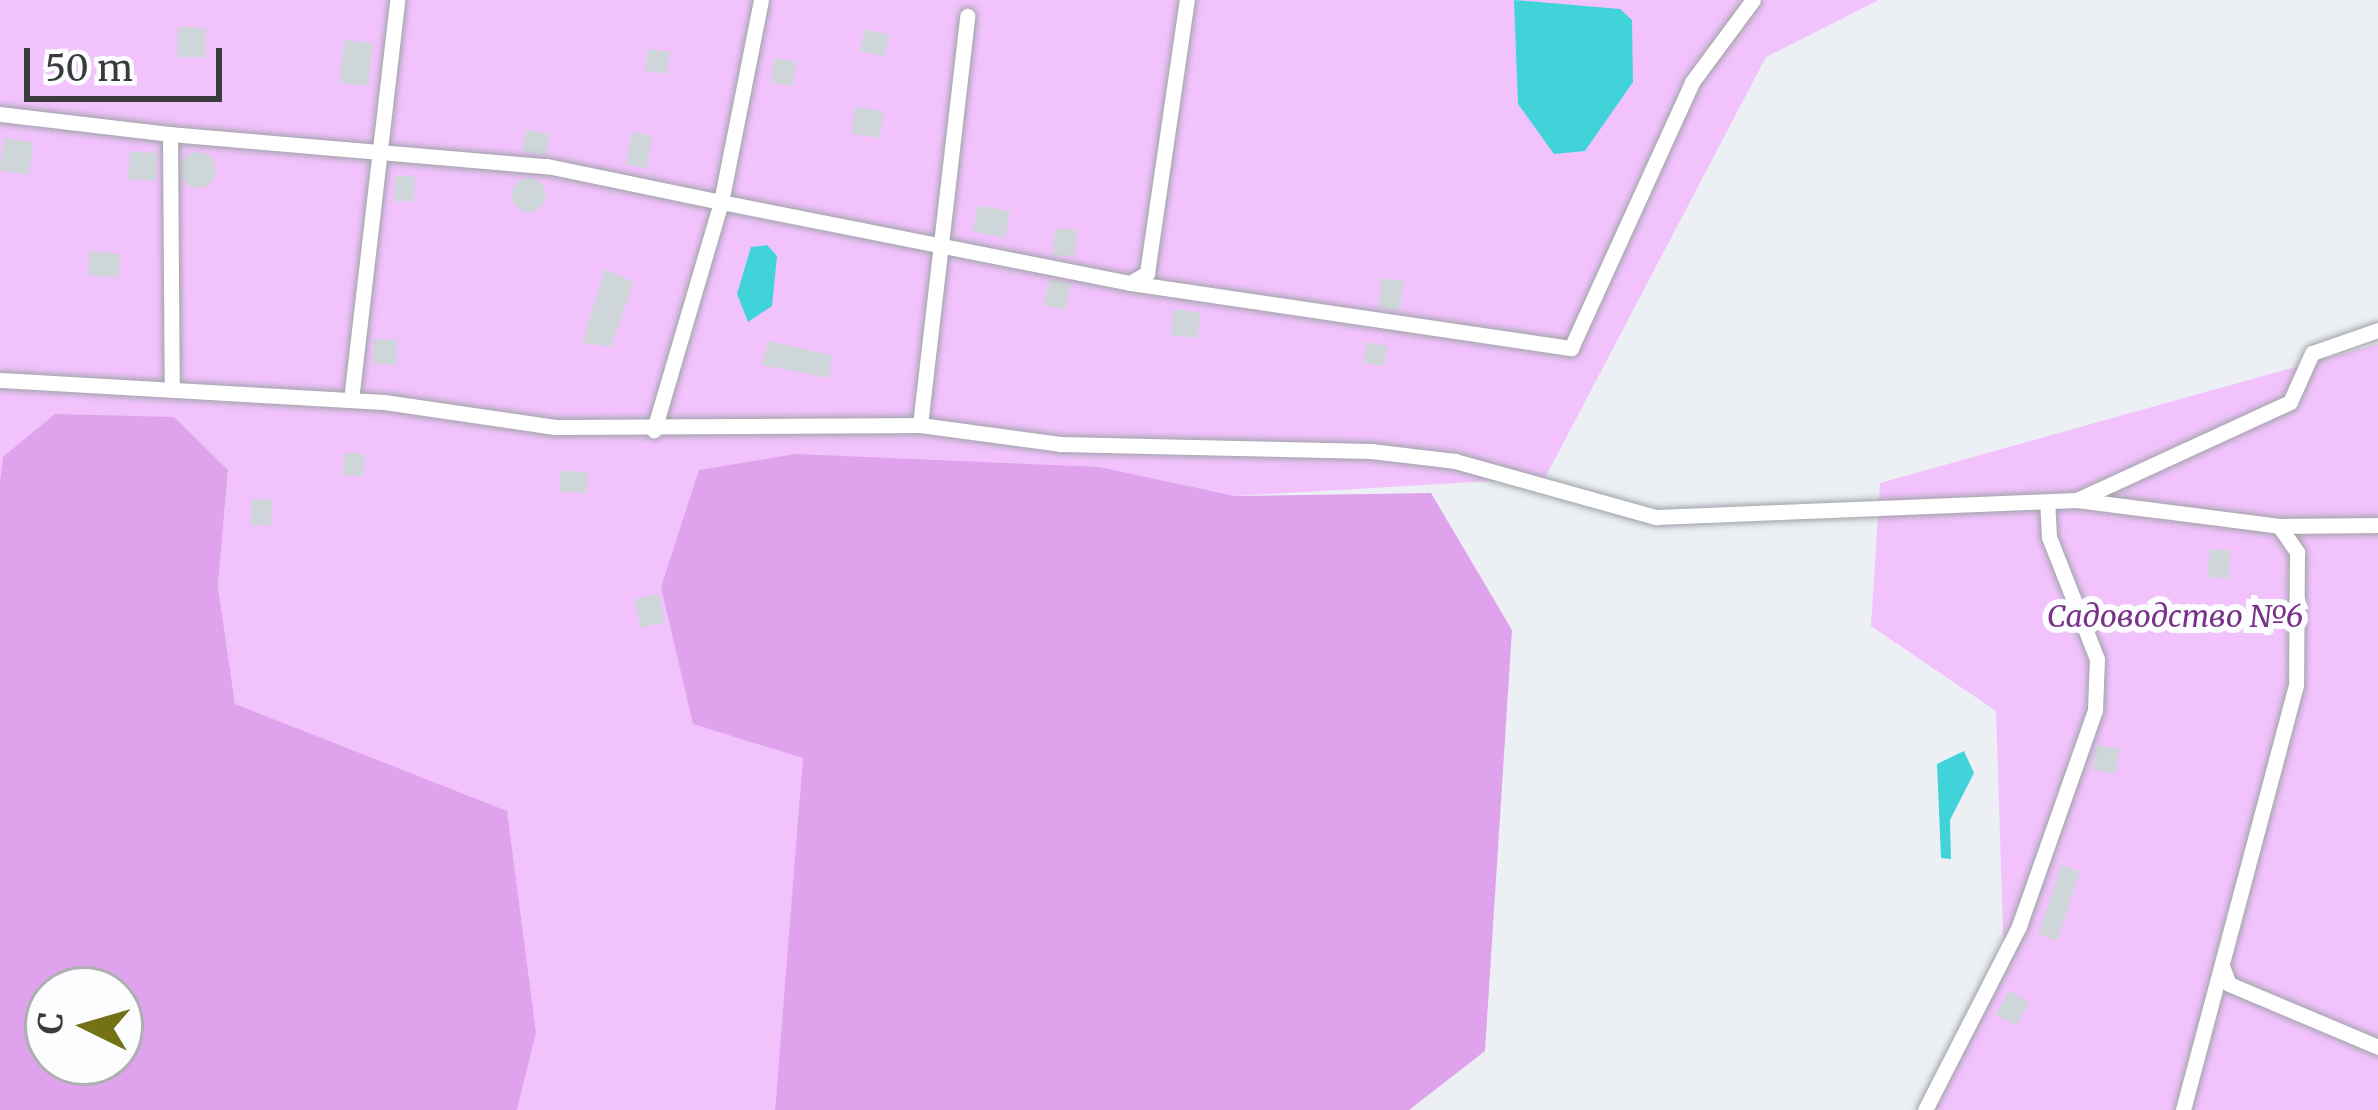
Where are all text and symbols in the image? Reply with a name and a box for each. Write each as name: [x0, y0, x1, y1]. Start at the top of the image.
scale bar: [30, 24, 228, 98]
text: 50 m: [45, 46, 133, 91]
park label: Садоводство №6: [2047, 598, 2303, 634]
north arrow: [24, 966, 144, 1086]
text: С: [29, 1010, 72, 1036]

